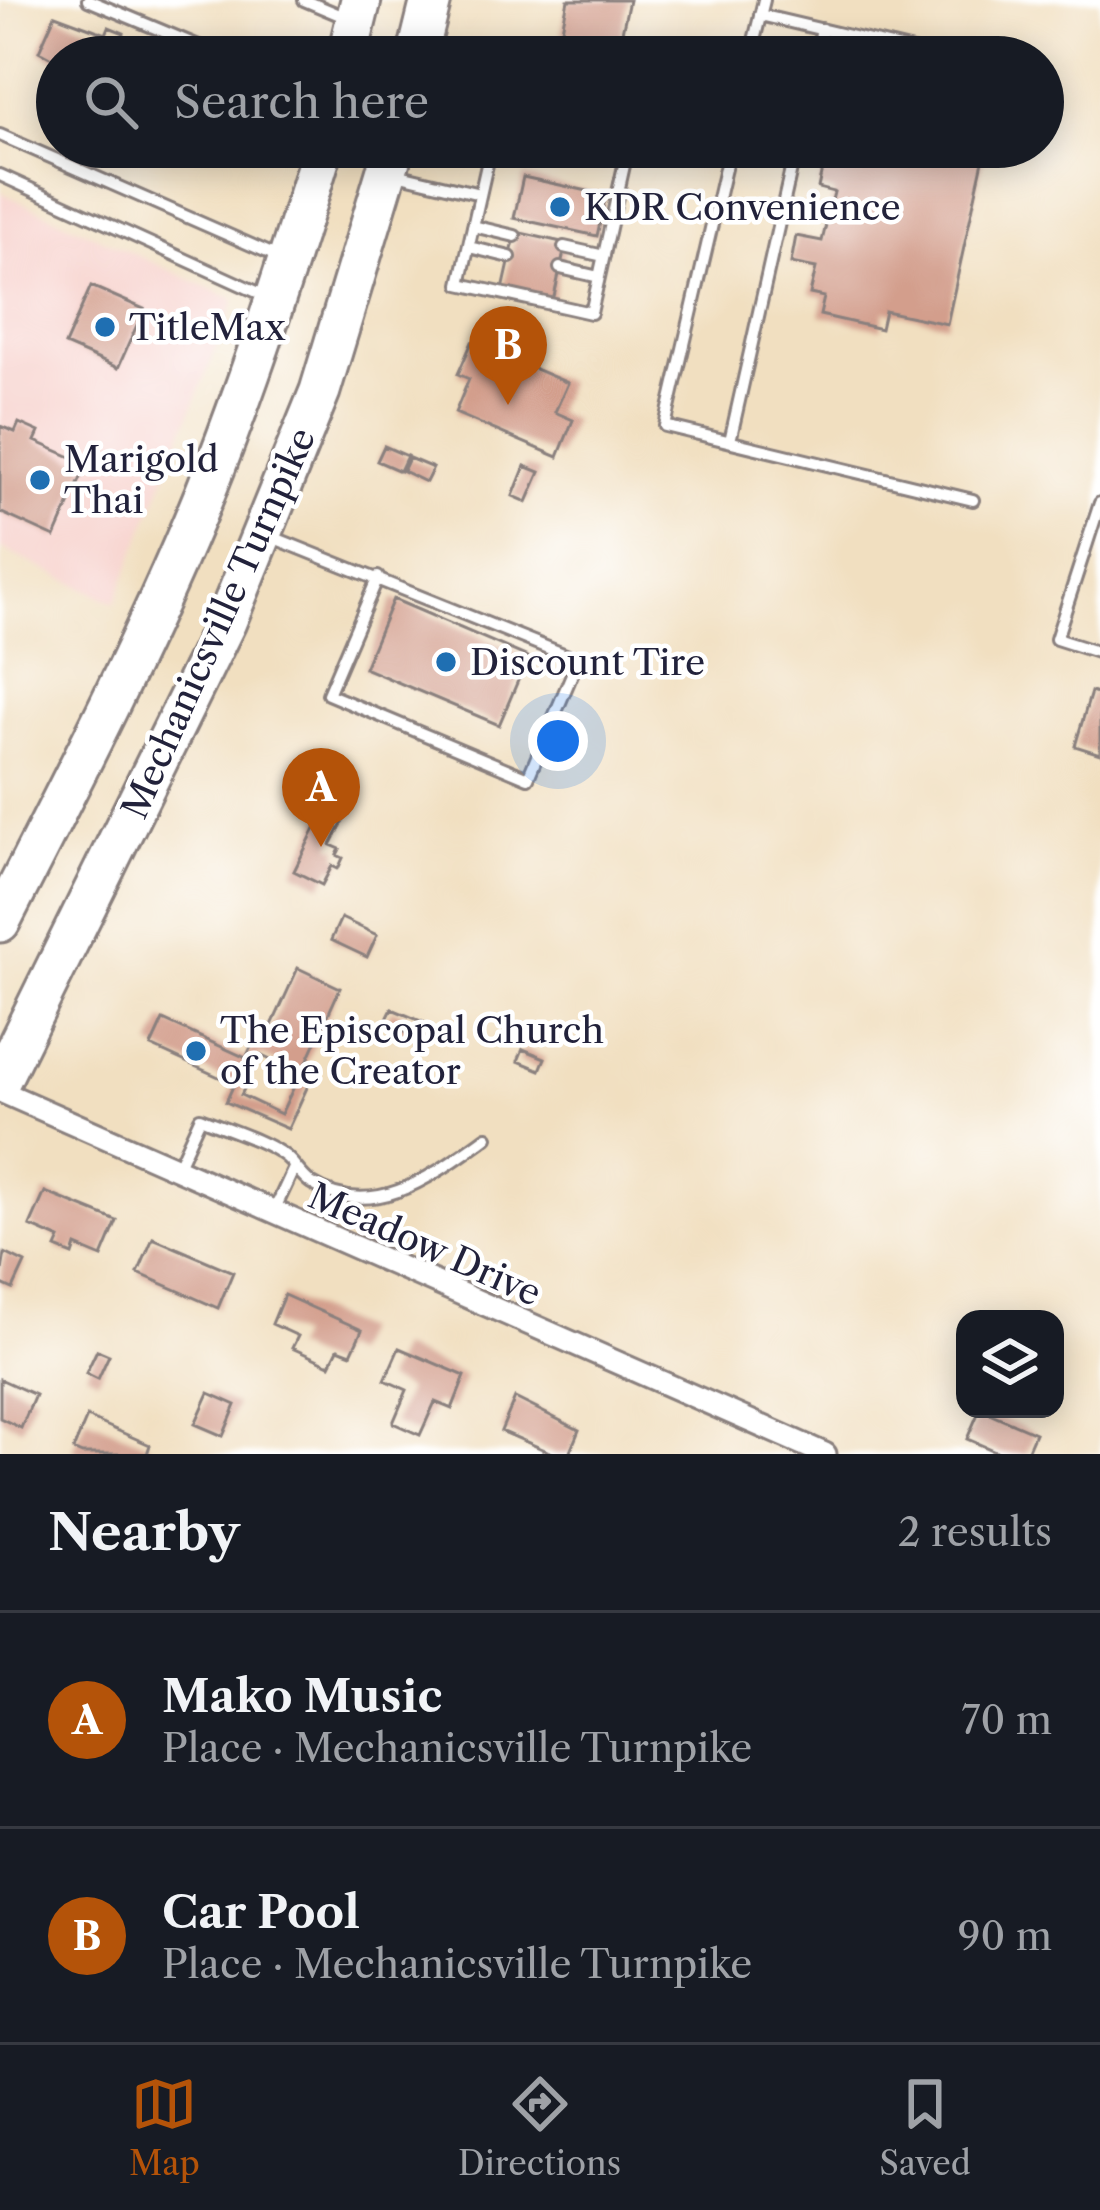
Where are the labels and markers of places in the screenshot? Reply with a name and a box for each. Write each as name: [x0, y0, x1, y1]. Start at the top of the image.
place label: KDR Convenience: [584, 185, 901, 229]
marker: KDR Convenience: [547, 194, 573, 220]
place label: TitleMax: [129, 305, 286, 349]
pin: B: [469, 306, 547, 405]
marker: TitleMax: [92, 314, 118, 340]
place label: Marigold Thai: [64, 437, 219, 522]
marker: Marigold Thai: [27, 467, 53, 493]
place label: Discount Tire: [470, 640, 705, 684]
marker: Discount Tire: [433, 649, 459, 675]
pin: A: [282, 748, 360, 847]
place label: The Episcopal Church of the Creator: [220, 1008, 604, 1093]
marker: The Episcopal Church of the Creator: [183, 1038, 209, 1064]

